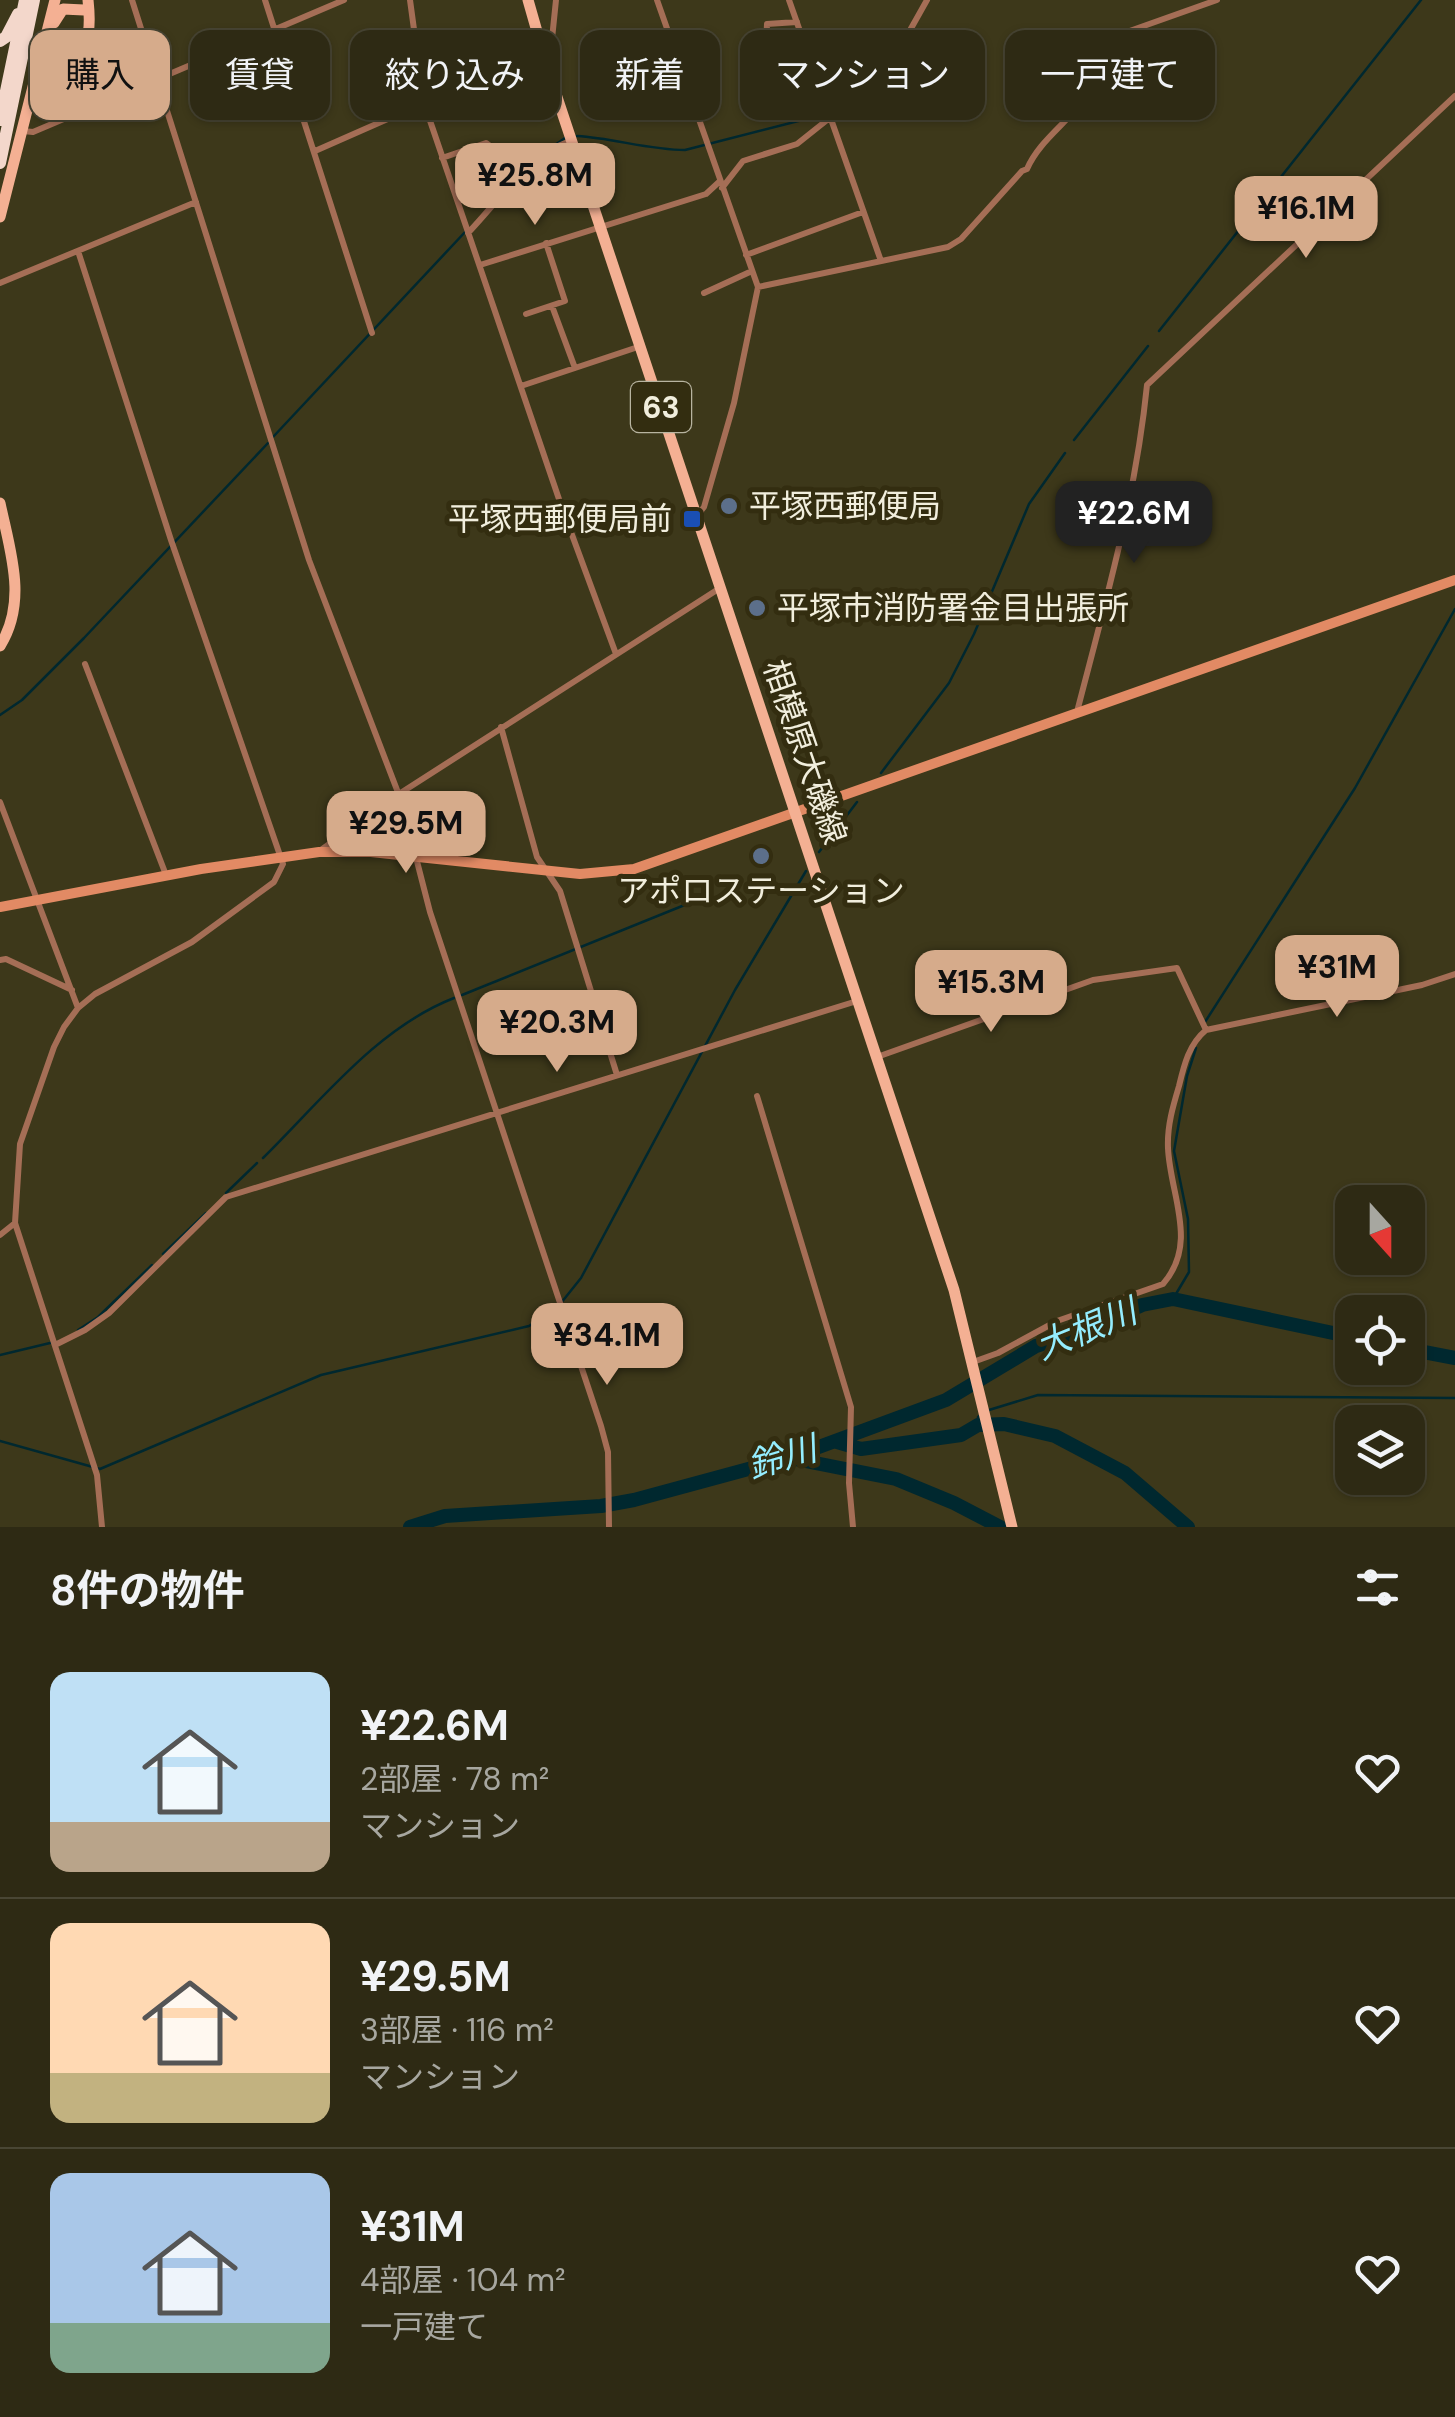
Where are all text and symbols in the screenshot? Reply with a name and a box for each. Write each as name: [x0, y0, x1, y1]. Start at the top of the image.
chip: 購入: [30, 30, 170, 120]
chip: 賃貸: [190, 30, 330, 120]
chip: 絞り込み: [350, 30, 560, 120]
chip: 新着: [580, 30, 720, 120]
chip: マンション: [740, 30, 985, 120]
chip: 一戸建て: [1005, 30, 1215, 120]
pin: ¥25.8M: [454, 143, 616, 228]
text: ¥25.8M: [477, 154, 593, 196]
pin: ¥16.1M: [1225, 176, 1387, 261]
text: ¥16.1M: [1257, 187, 1355, 229]
road number: 63: [631, 382, 691, 432]
pin: ¥22.6M: [1053, 481, 1215, 566]
place label: 平塚西郵便局: [749, 485, 941, 527]
text: ¥22.6M: [1077, 492, 1191, 534]
marker: 平塚西郵便局: [718, 495, 740, 517]
place label: 平塚西郵便局前: [448, 498, 672, 540]
marker: 平塚西郵便局前: [681, 508, 703, 530]
place label: 平塚市消防署金目出張所: [777, 587, 1129, 629]
marker: 平塚市消防署金目出張所: [746, 597, 768, 619]
street label: 相模原大磯線: [754, 654, 856, 850]
pin: ¥29.5M: [325, 791, 487, 876]
text: ¥29.5M: [349, 802, 463, 844]
marker: アポロステーション: [750, 845, 772, 867]
place label: アポロステーション: [617, 870, 905, 912]
pin: ¥31M: [1278, 935, 1396, 1020]
text: ¥31M: [1297, 946, 1377, 988]
pin: ¥15.3M: [910, 950, 1072, 1035]
text: ¥15.3M: [937, 961, 1045, 1003]
pin: ¥20.3M: [476, 990, 638, 1075]
text: ¥20.3M: [499, 1001, 615, 1043]
north arrow: [1335, 1185, 1425, 1275]
map controls: [1335, 1185, 1425, 1495]
water label: 大根川: [1029, 1287, 1147, 1370]
button: locate: [1335, 1295, 1425, 1385]
pin: ¥34.1M: [526, 1303, 688, 1388]
text: ¥34.1M: [553, 1314, 661, 1356]
button: layers: [1335, 1405, 1425, 1495]
water label: 鈴川: [742, 1424, 826, 1489]
icon: filters: [1350, 1560, 1405, 1615]
text: 8件の物件: [50, 1563, 245, 1618]
text: ¥22.6M: [360, 1698, 509, 1753]
icon: home: [130, 1712, 250, 1832]
icon: heart: [1350, 1745, 1405, 1800]
text: 2部屋 · 78 m²: [360, 1758, 549, 1800]
text: マンション: [360, 1805, 520, 1847]
text: ¥29.5M: [360, 1949, 511, 2004]
icon: home: [130, 1963, 250, 2083]
icon: heart: [1350, 1996, 1405, 2051]
text: 3部屋 · 116 m²: [360, 2009, 554, 2051]
text: マンション: [360, 2056, 520, 2098]
text: ¥31M: [360, 2199, 465, 2254]
icon: home: [130, 2213, 250, 2333]
icon: heart: [1350, 2246, 1405, 2301]
text: 4部屋 · 104 m²: [360, 2259, 566, 2301]
text: 一戸建て: [360, 2306, 488, 2348]

